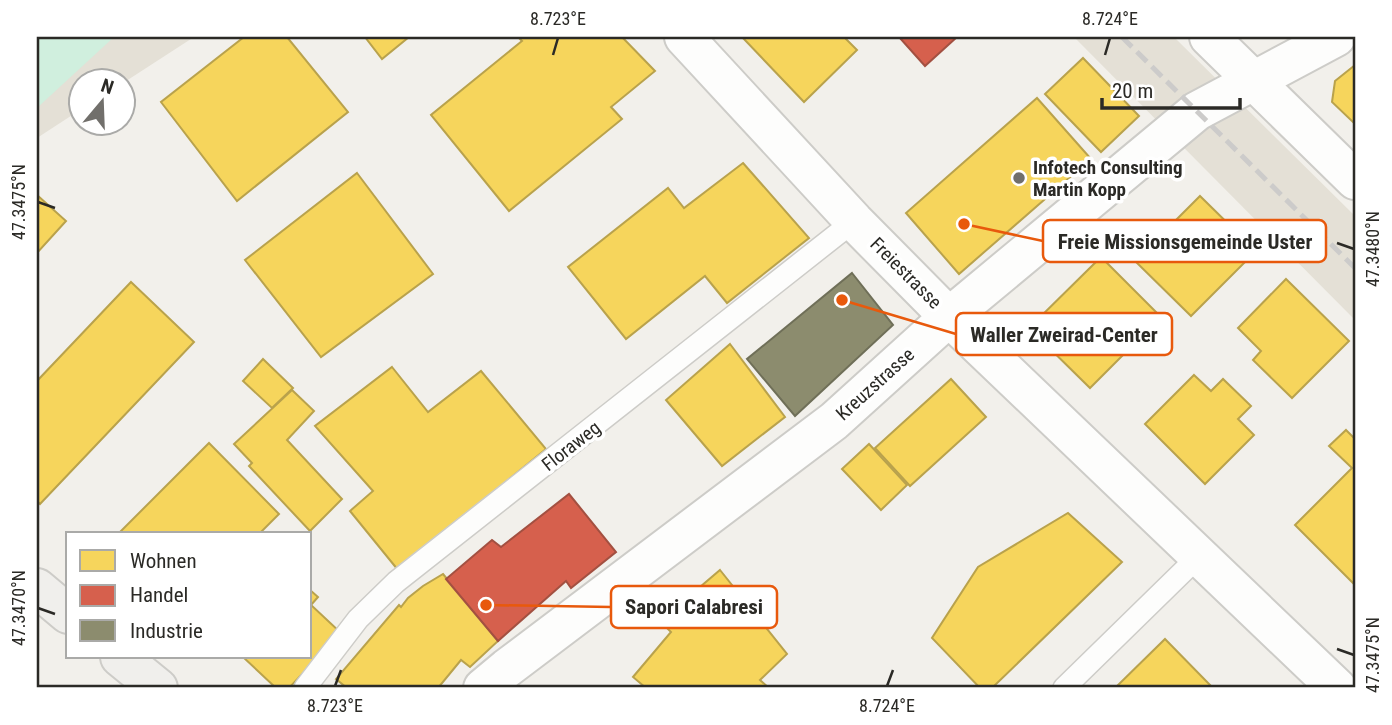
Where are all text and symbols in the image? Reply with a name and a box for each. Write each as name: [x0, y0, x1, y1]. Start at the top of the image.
text: 8.723°E: [530, 8, 586, 29]
text: 8.724°E: [1082, 8, 1138, 29]
north arrow: [66, 66, 136, 136]
scale bar: [1102, 66, 1240, 110]
text: N: [98, 74, 117, 99]
text: 20 m: [1112, 79, 1153, 103]
place label: Infotech Consulting Martin Kopp: [1033, 156, 1182, 201]
text: 47.3475°N: [8, 164, 29, 240]
marker: Infotech Consulting Martin Kopp: [1011, 170, 1027, 186]
text: 47.3480°N: [1362, 211, 1383, 287]
callout: Freie Missionsgemeinde Uster: [1043, 220, 1326, 262]
text: Freie Missionsgemeinde Uster: [1058, 230, 1312, 254]
street label: Freiestrasse: [865, 232, 947, 314]
callout: Waller Zweirad-Center: [956, 313, 1172, 355]
text: Waller Zweirad-Center: [970, 323, 1158, 347]
street label: Kreuzstrasse: [831, 343, 919, 425]
street label: Floraweg: [537, 416, 605, 476]
legend: [66, 532, 312, 658]
text: Wohnen: [130, 549, 197, 573]
text: 47.3470°N: [8, 570, 29, 646]
text: Handel: [130, 583, 188, 607]
callout: Sapori Calabresi: [611, 586, 777, 628]
text: Sapori Calabresi: [625, 595, 763, 619]
text: 47.3475°N: [1362, 617, 1383, 693]
text: Industrie: [130, 619, 203, 643]
text: 8.723°E: [307, 695, 363, 716]
text: 8.724°E: [859, 695, 915, 716]

